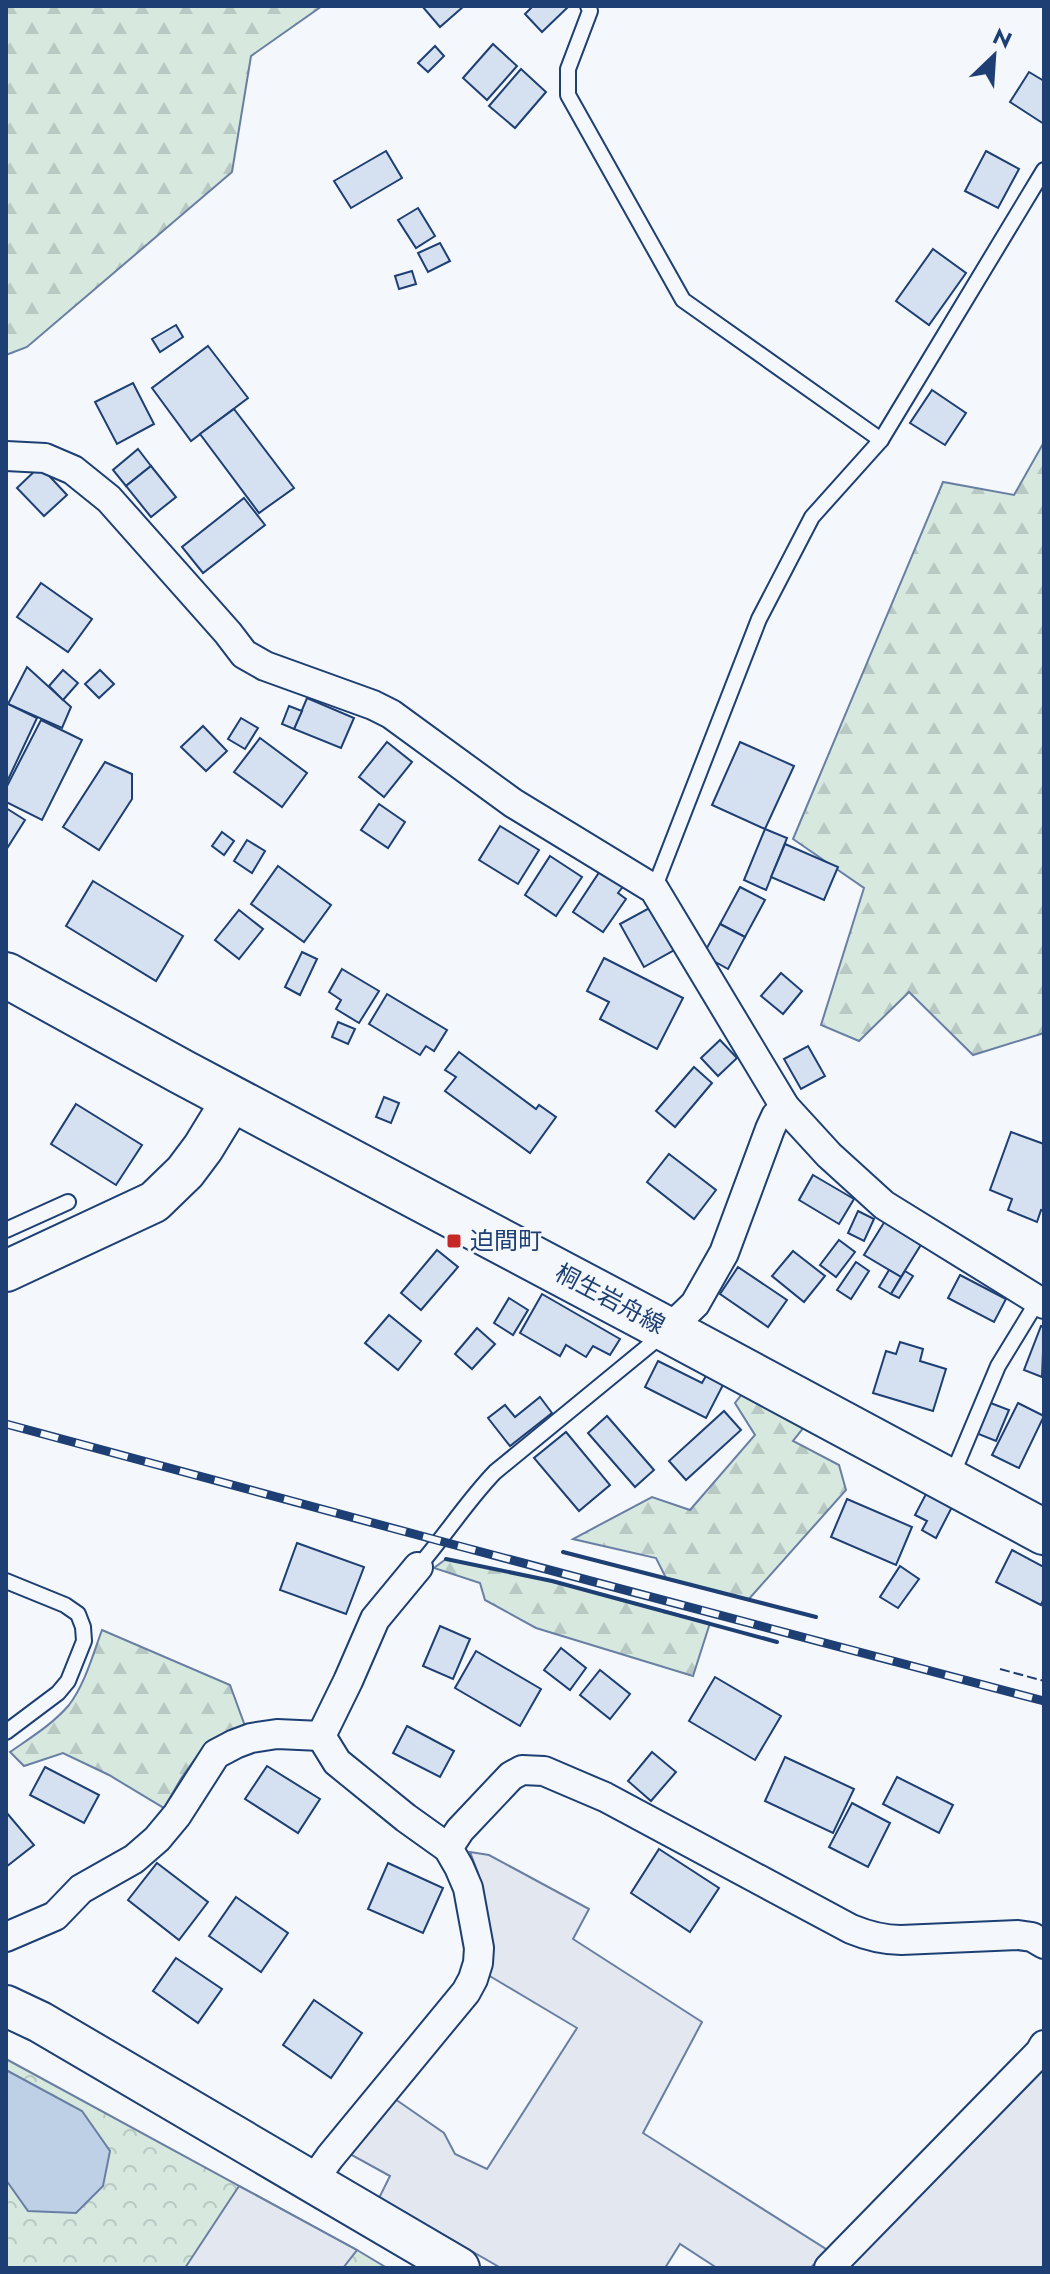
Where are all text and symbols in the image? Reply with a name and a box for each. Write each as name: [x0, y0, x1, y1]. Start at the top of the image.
north arrow: [954, 16, 1034, 96]
text: N: [988, 20, 1017, 56]
place label: 迫間町: [470, 1223, 542, 1258]
marker: 迫間町: [445, 1232, 463, 1250]
street label: 桐生岩舟線: [549, 1255, 671, 1342]

